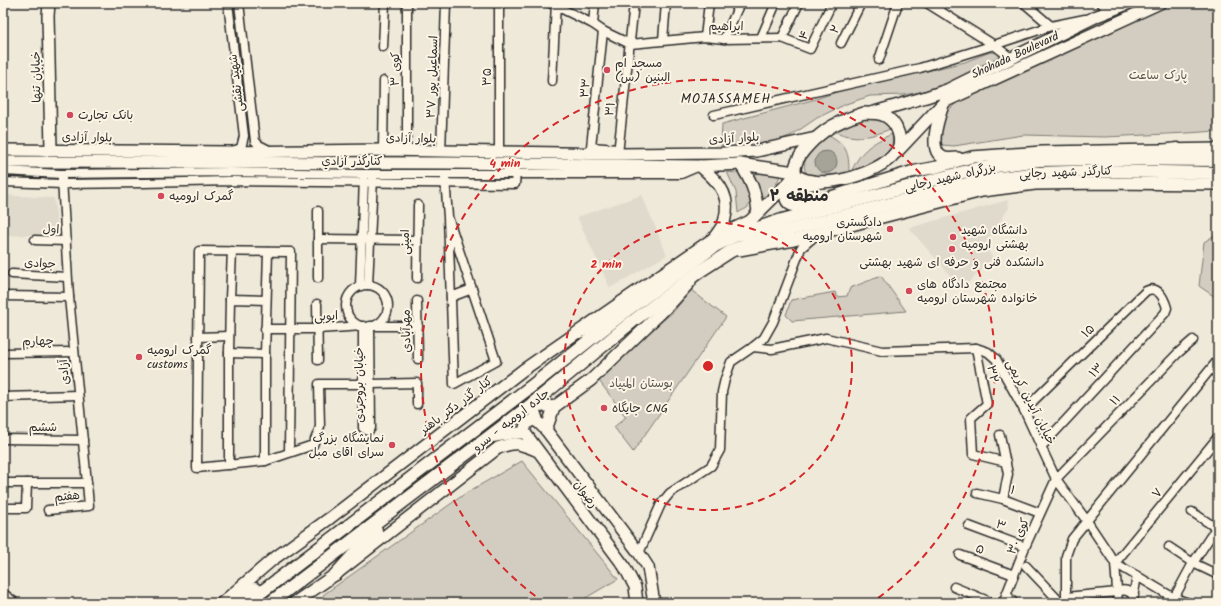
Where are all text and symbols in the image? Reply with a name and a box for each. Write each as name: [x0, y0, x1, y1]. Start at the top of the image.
street label: ابراهیم: [708, 17, 744, 36]
street label: ۲: [825, 21, 846, 37]
street label: Shohada Boulevard: [968, 26, 1063, 84]
street label: ۴: [794, 27, 815, 43]
street label: اسماعیل پور ۳۷: [422, 35, 443, 119]
street label: خیابان تنها: [27, 51, 46, 103]
street label: کوی ۳: [386, 52, 405, 86]
street label: شهید نقشی: [224, 53, 249, 113]
place label: مسجد ام البنین (س): [615, 54, 670, 87]
marker: مسجد ام البنین (س): [602, 65, 612, 75]
park label: پارک ساعت: [1129, 66, 1187, 85]
street label: ۳۵: [478, 68, 497, 86]
street label: ۳۳: [575, 77, 596, 99]
district label: MOJASSAMEH: [681, 89, 771, 110]
street label: ۳۱: [600, 101, 621, 117]
place label: بانک تجارت: [78, 106, 133, 125]
marker: بانک تجارت: [65, 110, 75, 120]
street label: بلوار آزادی: [62, 128, 112, 147]
street label: بلوار آزادی: [708, 128, 760, 149]
street label: بلوار آزادی: [386, 129, 436, 148]
street label: کنارگذر آزادي: [322, 152, 382, 171]
text: 4 min: [490, 154, 521, 173]
street label: بزرگراه شهید رجایی: [902, 158, 998, 197]
street label: کنارگذر شهید رجایی: [1019, 161, 1113, 184]
district label: منطقه ۲: [769, 184, 829, 209]
place label: گمرک ارومیه: [169, 187, 234, 206]
marker: گمرک ارومیه: [156, 191, 166, 201]
place label: دادگستری شهرستان ارومیه: [802, 213, 882, 246]
street label: اول: [42, 220, 60, 239]
place label: دانشگاه شهید بهشتی ارومیه: [961, 221, 1028, 254]
marker: دادگستری شهرستان ارومیه: [885, 224, 895, 234]
street label: امینی: [396, 229, 415, 255]
marker: دانشگاه شهید بهشتی ارومیه: [948, 232, 958, 242]
marker: دانشکده فنی و حرفه ای شهید بهشتی: [947, 244, 957, 254]
street label: جوادی: [24, 253, 56, 274]
place label: دانشکده فنی و حرفه ای شهید بهشتی: [860, 253, 1044, 272]
text: 2 min: [590, 255, 622, 274]
place label: مجتمع دادگاه های خانواده شهرستان ارومیه: [917, 275, 1038, 308]
marker: مجتمع دادگاه های خانواده شهرستان ارومیه: [904, 286, 914, 296]
street label: ایوبی: [314, 306, 339, 327]
street label: مهرآبادی: [397, 309, 416, 353]
street label: ۱۵: [1077, 320, 1100, 343]
street label: چهارم: [22, 332, 54, 351]
place label: گمرک ارومیه customs: [147, 341, 212, 374]
street label: خیابان بروجردی: [350, 347, 369, 423]
marker: گمرک ارومیه customs: [134, 352, 144, 362]
street label: خیابان آیدین کریمی: [1001, 356, 1060, 448]
street label: آزادی: [54, 357, 75, 386]
centre of rings: [701, 359, 715, 373]
street label: ۱۳: [1085, 359, 1108, 382]
street label: ۳۲: [981, 363, 1004, 385]
street label: کنار گذر دکتر باهنر: [415, 372, 497, 440]
park label: بوستان المپیاد: [609, 374, 673, 393]
street label: جاده ارومیه - سرو: [468, 384, 554, 457]
street label: ۱۱: [1105, 391, 1125, 410]
place label: جایگاه CNG: [612, 399, 668, 418]
marker: جایگاه CNG: [599, 403, 609, 413]
street label: ششم: [29, 418, 57, 437]
place label: نمایشگاه بزرگ سرای اقای مبل: [309, 429, 384, 462]
marker: نمایشگاه بزرگ سرای اقای مبل: [387, 440, 397, 450]
street label: رضوان: [569, 476, 602, 512]
street label: ۱: [1008, 481, 1018, 500]
street label: ۷: [1147, 484, 1167, 503]
street label: هفتم: [53, 486, 81, 507]
street label: ۳: [993, 515, 1009, 536]
street label: کوی ۳۰: [1002, 515, 1035, 558]
street label: ۵: [973, 539, 987, 560]

